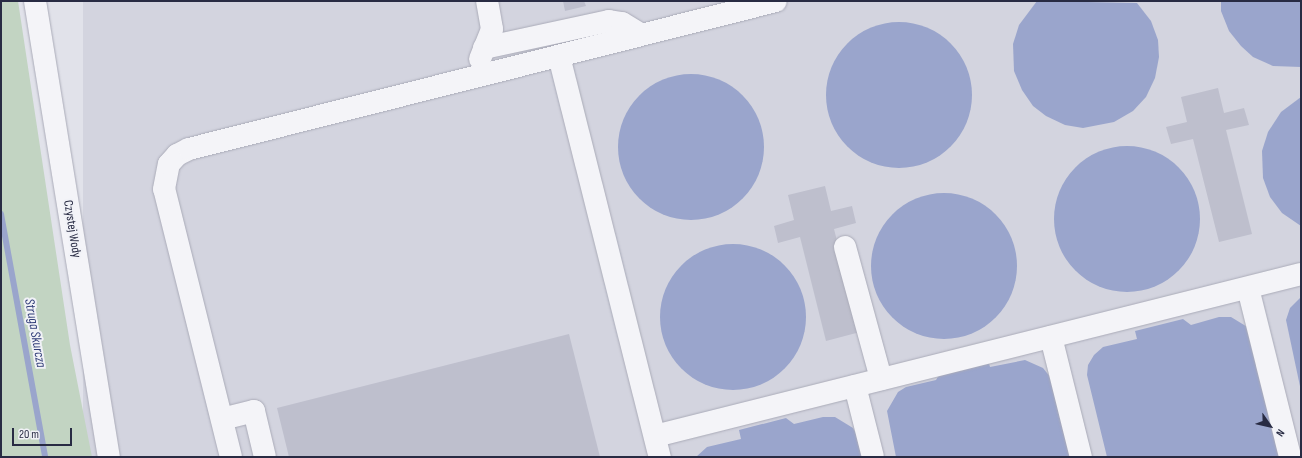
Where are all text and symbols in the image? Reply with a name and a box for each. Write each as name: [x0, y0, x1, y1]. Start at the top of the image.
street label: Czystej Wody: [60, 199, 84, 259]
water label: Struga Skurcza: [21, 297, 49, 369]
north arrow: [1250, 406, 1290, 446]
scale bar: [14, 420, 74, 446]
text: 20 m: [19, 427, 39, 442]
text: N: [1273, 427, 1287, 439]

